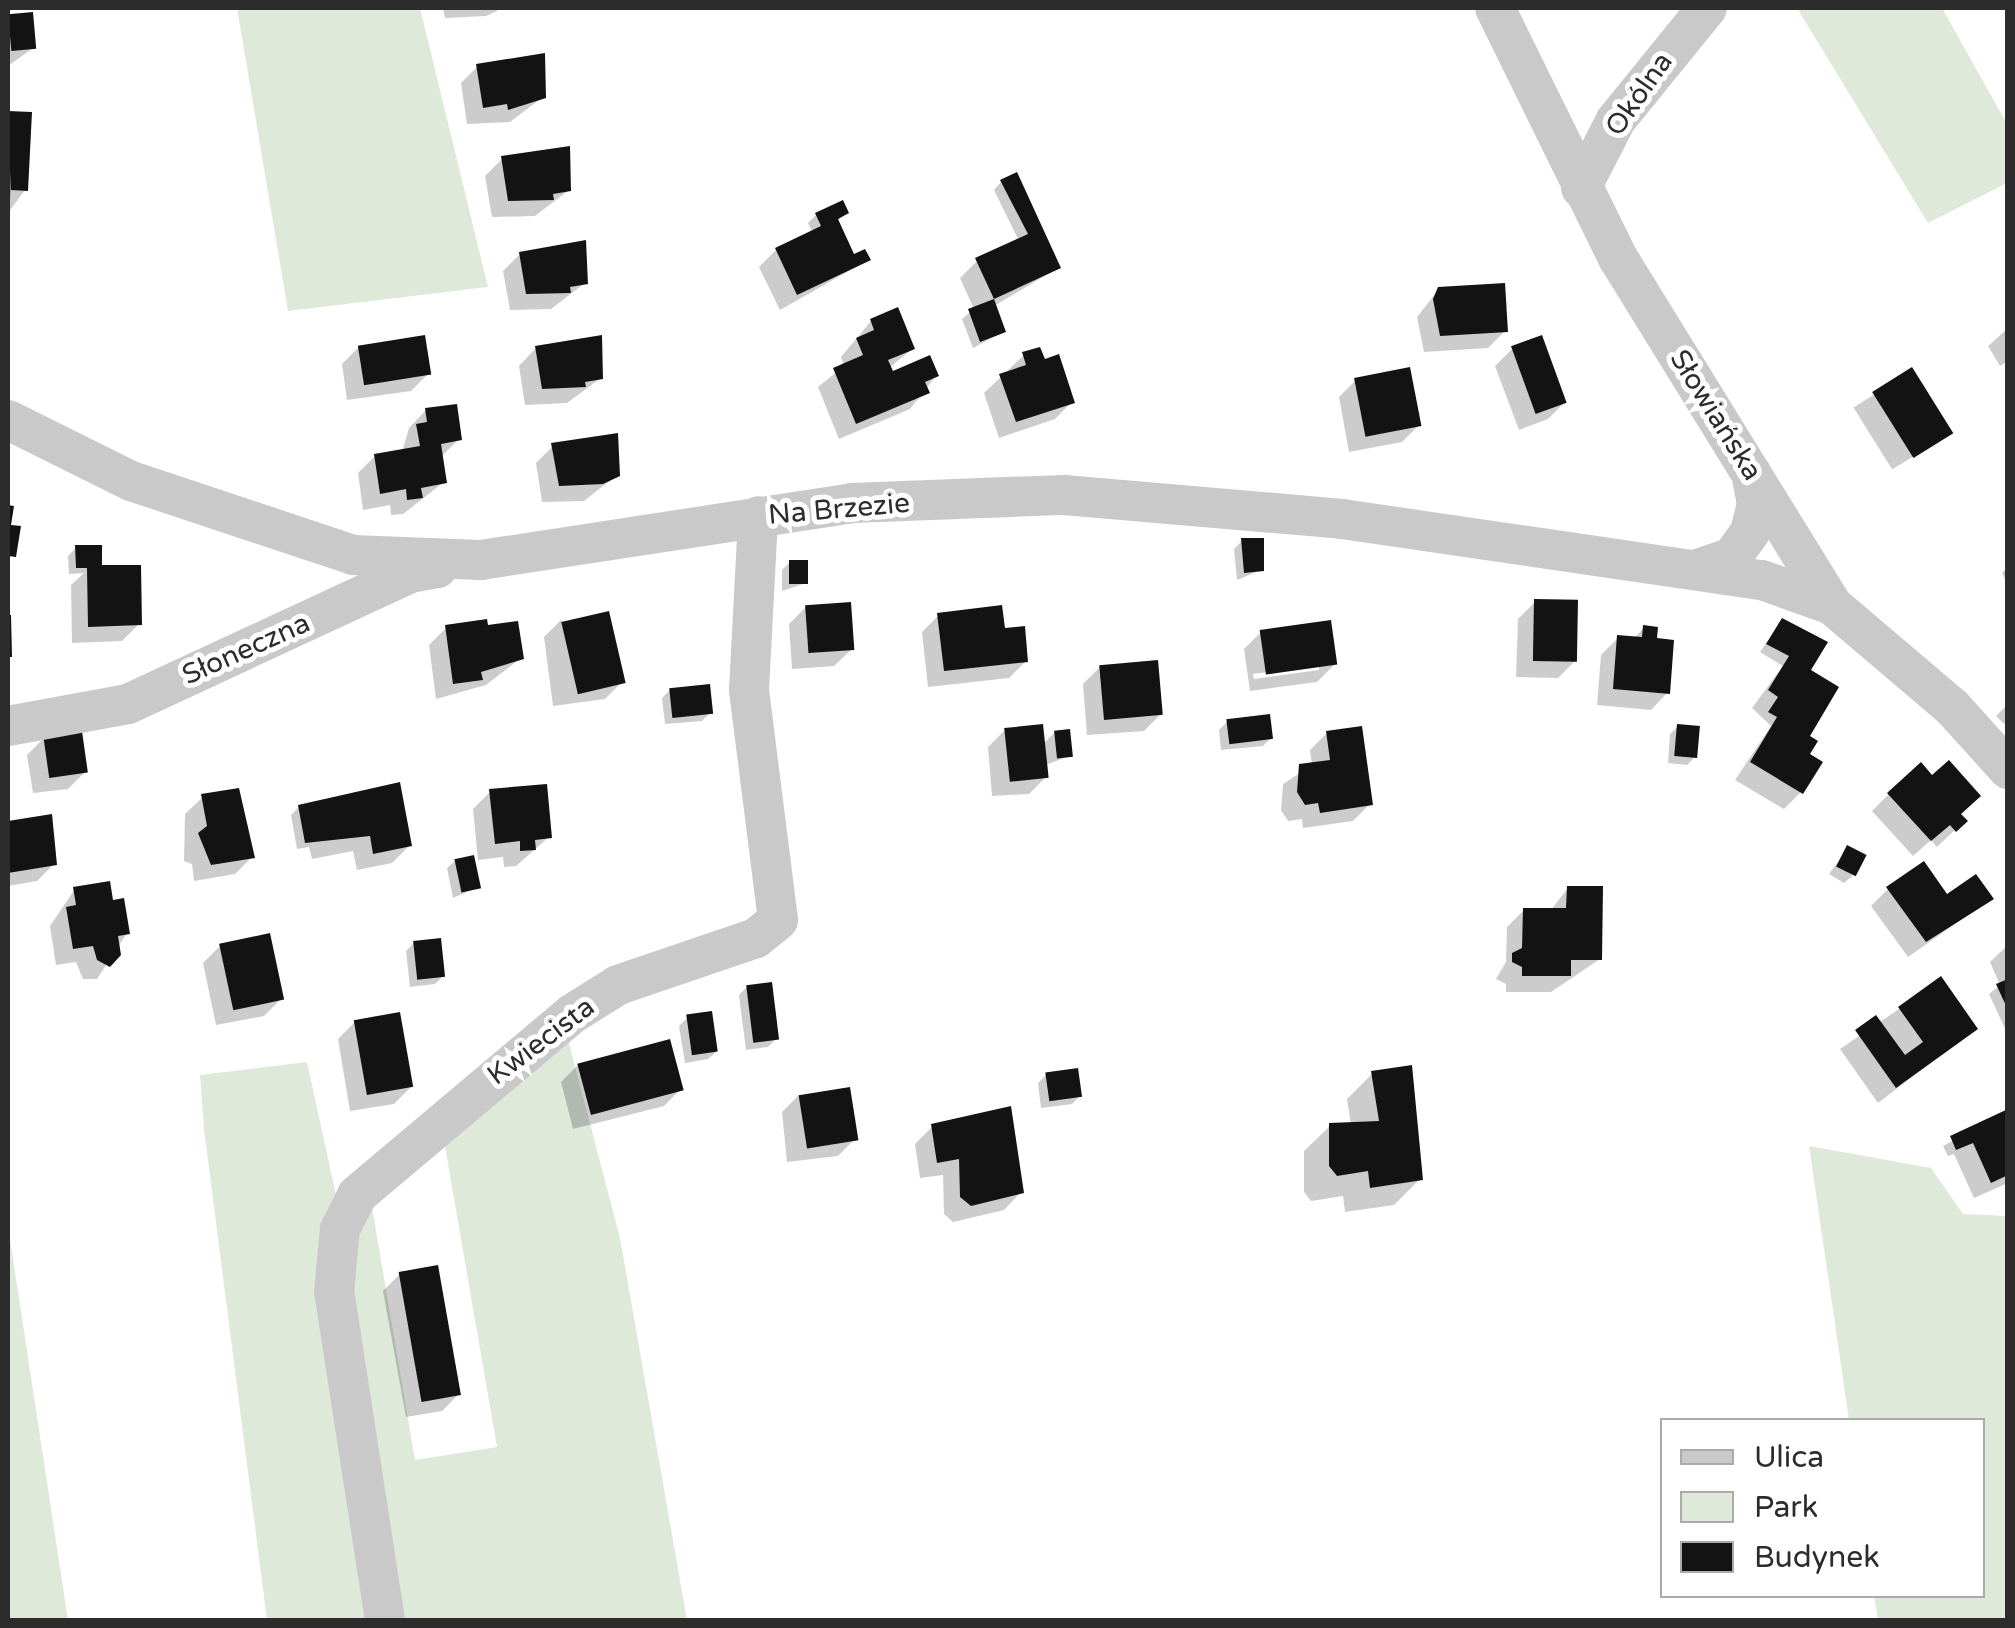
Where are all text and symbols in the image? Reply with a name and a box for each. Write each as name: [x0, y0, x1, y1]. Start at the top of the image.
street label: Okólna: [1598, 46, 1680, 142]
street label: Słowiańska: [1663, 344, 1769, 486]
street label: Na Brzezie: [767, 486, 911, 532]
street label: Słoneczna: [177, 606, 315, 692]
street label: Kwiecista: [481, 990, 601, 1092]
legend: [1660, 1418, 1985, 1598]
text: Ulica: [1754, 1439, 1824, 1476]
text: Park: [1754, 1489, 1818, 1526]
text: Budynek: [1754, 1539, 1880, 1576]

